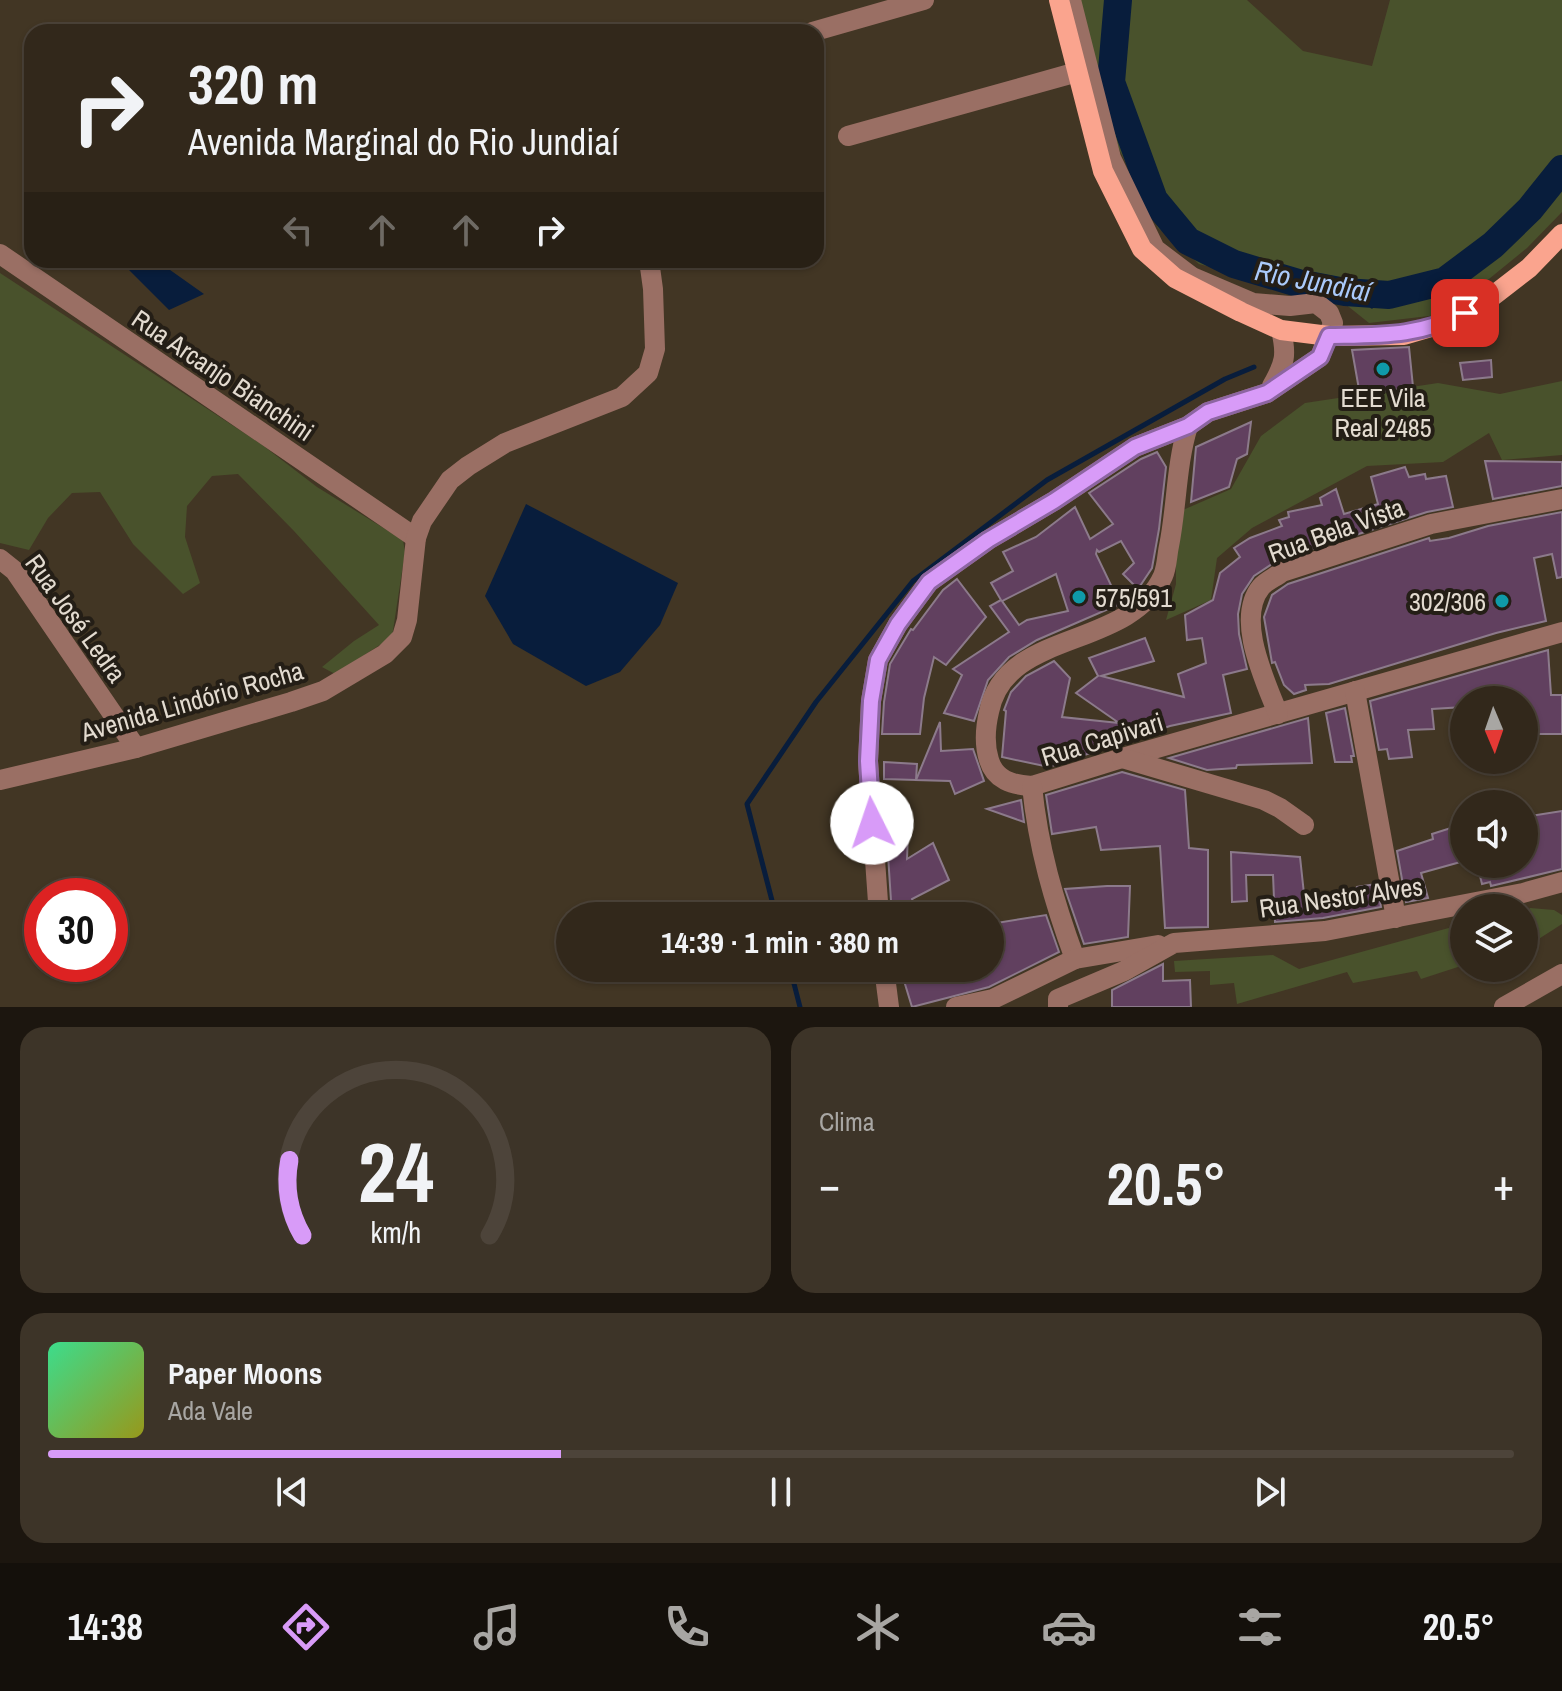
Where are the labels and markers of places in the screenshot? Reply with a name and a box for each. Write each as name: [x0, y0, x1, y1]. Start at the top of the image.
pin: [1431, 279, 1499, 347]
marker: EEE Vila Real 2485: [1374, 360, 1392, 378]
place label: EEE Vila Real 2485: [1334, 380, 1432, 445]
place label: 575/591: [1095, 580, 1172, 615]
place label: 302/306: [1409, 584, 1486, 619]
marker: 575/591: [1070, 588, 1088, 606]
marker: 302/306: [1493, 592, 1511, 610]

